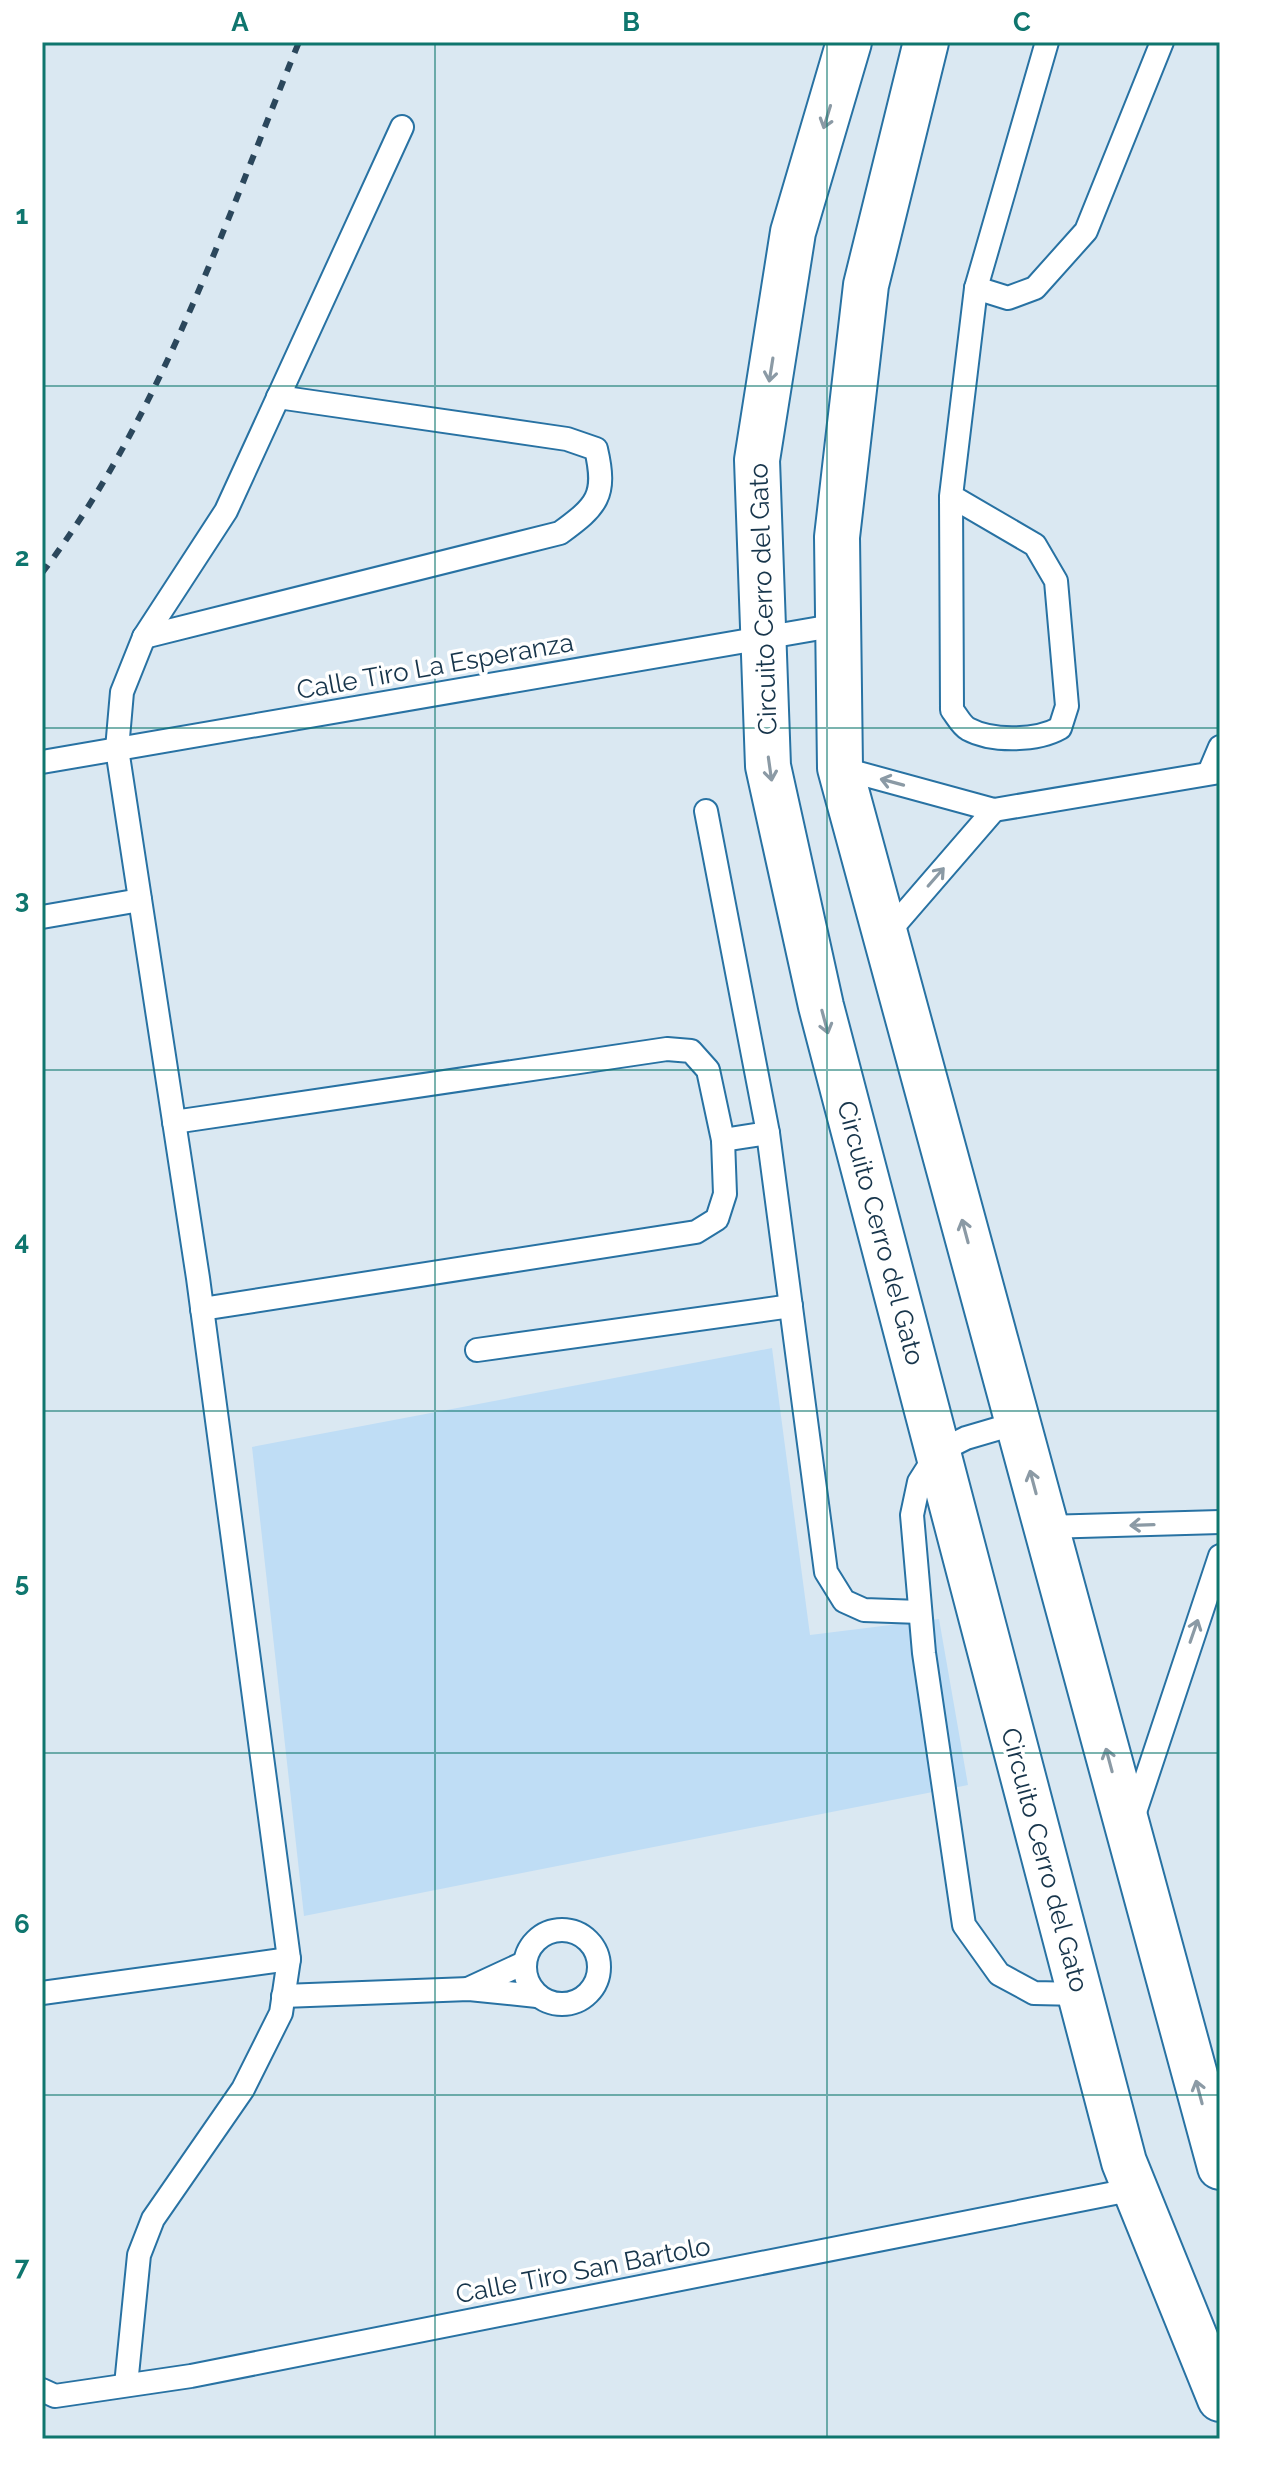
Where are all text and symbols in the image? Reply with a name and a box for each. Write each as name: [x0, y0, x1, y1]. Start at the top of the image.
text: A: [231, 7, 249, 37]
text: B: [622, 7, 640, 37]
text: C: [1013, 7, 1031, 37]
one-way arrow: [819, 103, 834, 129]
text: 1: [16, 200, 29, 230]
one-way arrow: [763, 357, 778, 382]
street label: Circuito Cerro del Gato: [743, 462, 783, 736]
text: 2: [15, 542, 29, 572]
street label: Calle Tiro La Esperanza: [294, 627, 576, 705]
one-way arrow: [763, 755, 778, 781]
one-way arrow: [879, 774, 905, 789]
one-way arrow: [927, 867, 945, 887]
text: 3: [15, 884, 29, 914]
one-way arrow: [819, 1009, 834, 1035]
street label: Circuito Cerro del Gato: [831, 1098, 931, 1368]
one-way arrow: [957, 1219, 972, 1245]
text: 4: [15, 1226, 29, 1256]
one-way arrow: [1025, 1470, 1040, 1496]
one-way arrow: [1129, 1518, 1156, 1533]
text: 5: [15, 1567, 29, 1597]
one-way arrow: [1188, 1619, 1203, 1644]
street label: Circuito Cerro del Gato: [995, 1725, 1095, 1995]
one-way arrow: [1100, 1748, 1115, 1774]
text: 6: [14, 1909, 30, 1939]
one-way arrow: [1190, 2080, 1205, 2106]
street label: Calle Tiro San Bartolo: [453, 2231, 713, 2309]
text: 7: [15, 2251, 30, 2281]

